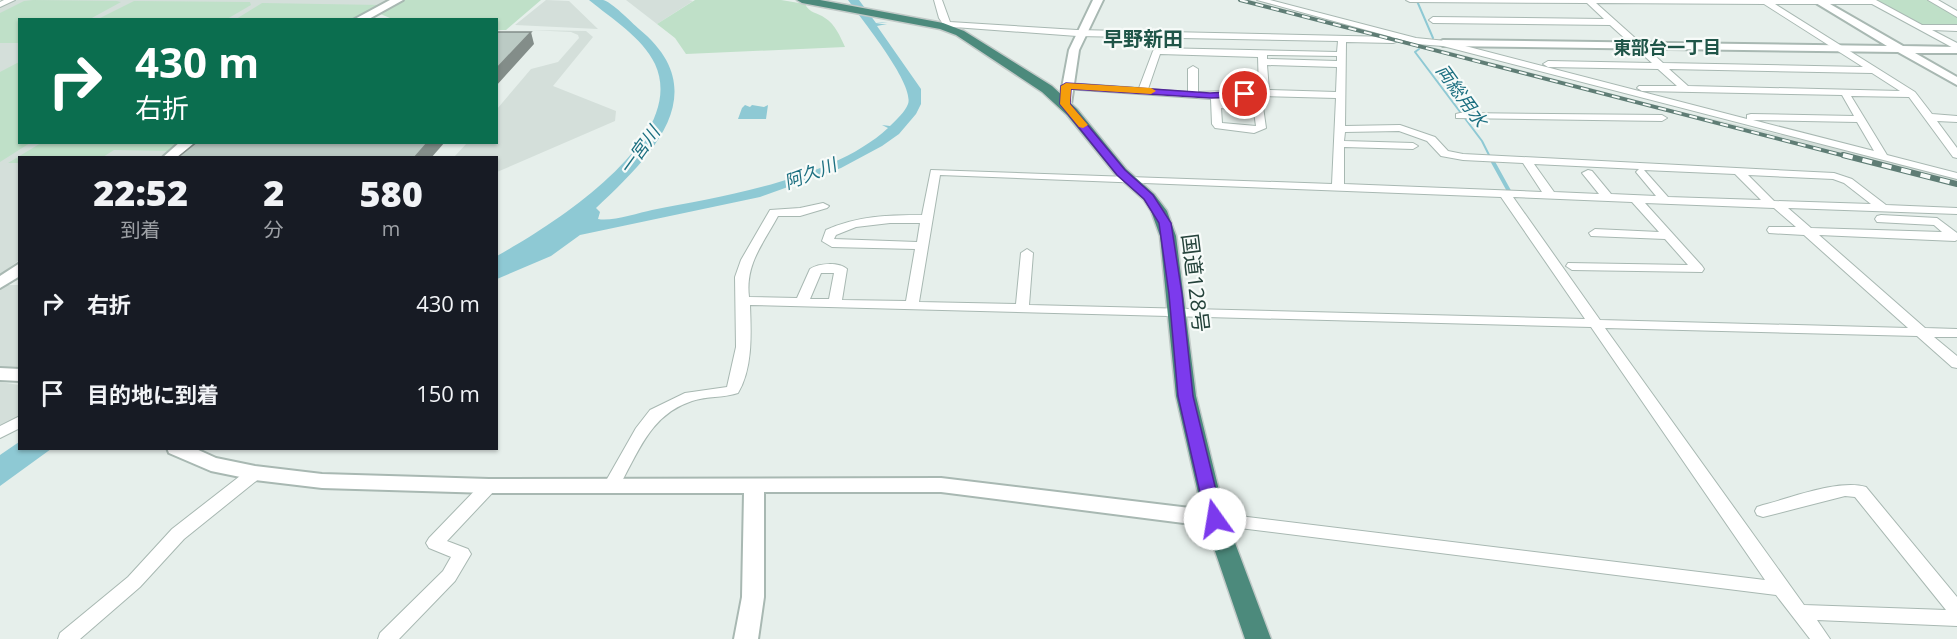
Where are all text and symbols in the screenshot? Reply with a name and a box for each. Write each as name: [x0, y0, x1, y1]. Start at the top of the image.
district label: 早野新田: [1103, 25, 1183, 52]
text: 430 m: [135, 33, 259, 90]
district label: 東部台一丁目: [1613, 35, 1721, 59]
icon: right: [36, 42, 114, 120]
water label: 両総用水: [1431, 59, 1494, 133]
pin: [1219, 68, 1270, 119]
icon: arrive: [1228, 77, 1261, 110]
text: 右折: [135, 89, 189, 126]
water label: 一宮川: [613, 119, 666, 179]
water label: 阿久川: [780, 151, 841, 194]
text: 22:52: [93, 168, 188, 217]
text: 2: [263, 168, 284, 217]
text: 580: [359, 169, 423, 218]
text: m: [382, 215, 400, 242]
text: 到着: [121, 216, 161, 243]
text: 分: [264, 216, 284, 243]
street label: 国道128号: [1176, 232, 1216, 334]
icon: right: [36, 287, 69, 320]
text: 430 m: [416, 288, 480, 318]
text: 右折: [87, 289, 131, 319]
icon: arrive: [36, 377, 69, 410]
text: 150 m: [416, 378, 480, 408]
text: 目的地に到着: [87, 379, 219, 409]
position arrow: [1183, 487, 1247, 551]

